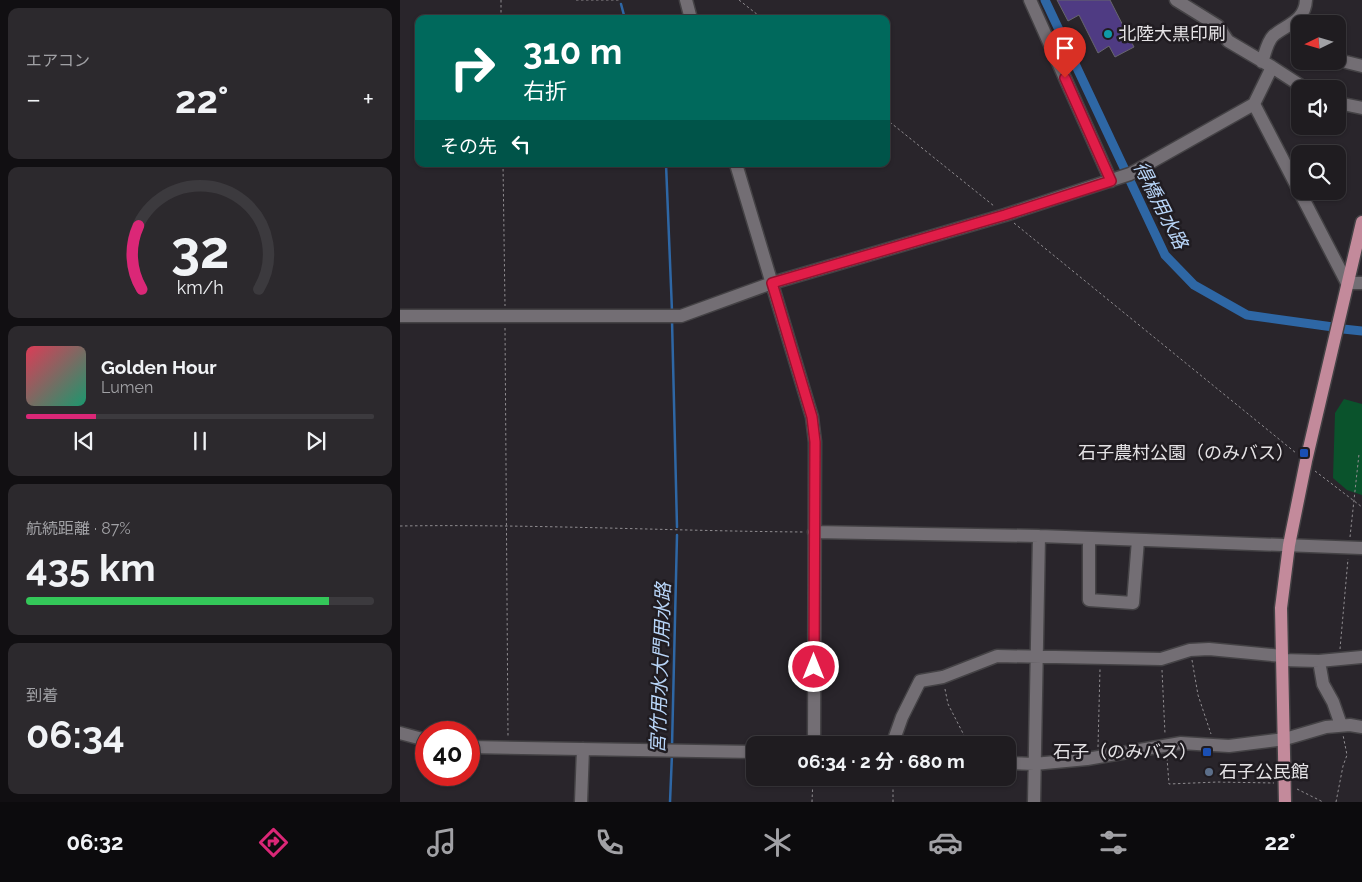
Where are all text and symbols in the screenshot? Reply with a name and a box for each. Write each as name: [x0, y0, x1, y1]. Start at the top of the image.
north arrow: [1291, 15, 1346, 70]
map controls: [1291, 15, 1346, 200]
place label: 北陸大黒印刷: [1118, 23, 1226, 44]
pin: [1044, 27, 1086, 78]
marker: 北陸大黒印刷: [1102, 28, 1114, 40]
text: 310 m: [523, 31, 622, 72]
icon: arrive: [1051, 34, 1079, 62]
icon: right: [440, 35, 505, 100]
text: エアコン: [26, 51, 90, 70]
text: 22°: [175, 77, 228, 122]
text: 右折: [523, 78, 567, 104]
button: sound: [1291, 80, 1346, 135]
text: −: [26, 83, 41, 116]
text: +: [362, 83, 374, 116]
icon: left: [507, 130, 535, 158]
text: その先: [440, 135, 497, 157]
button: search: [1291, 145, 1346, 200]
water label: 得橋用水路: [1130, 158, 1193, 254]
text: 32: [171, 219, 229, 280]
text: km/h: [176, 277, 224, 298]
text: Golden Hour: [101, 356, 217, 378]
text: Lumen: [101, 378, 153, 397]
icon: previous: [70, 427, 98, 455]
icon: pause: [186, 427, 214, 455]
icon: next: [302, 427, 330, 455]
place label: 石子農村公園（のみバス）: [1078, 442, 1294, 463]
marker: 石子農村公園（のみバス）: [1298, 447, 1310, 459]
text: 航続距離 · 87%: [26, 519, 131, 538]
text: 435 km: [26, 545, 156, 590]
water label: 宮竹用水大門用水路: [646, 580, 674, 754]
position arrow: [787, 640, 839, 692]
text: 到着: [26, 686, 58, 705]
text: 06:34: [26, 712, 125, 757]
speed limit sign: 40: [415, 721, 480, 786]
place label: 石子（のみバス）: [1053, 741, 1197, 762]
marker: 石子（のみバス）: [1201, 746, 1213, 758]
text: 06:34 · 2 分 · 680 m: [797, 750, 965, 772]
place label: 石子公民館: [1219, 761, 1309, 782]
marker: 石子公民館: [1203, 766, 1215, 778]
icon: directions: [256, 825, 291, 860]
icon: music: [424, 825, 459, 860]
icon: phone: [592, 825, 627, 860]
icon: climate: [760, 825, 795, 860]
icon: car: [928, 825, 963, 860]
icon: filters: [1096, 825, 1131, 860]
text: 06:32: [67, 829, 123, 855]
text: 22°: [1264, 829, 1295, 855]

